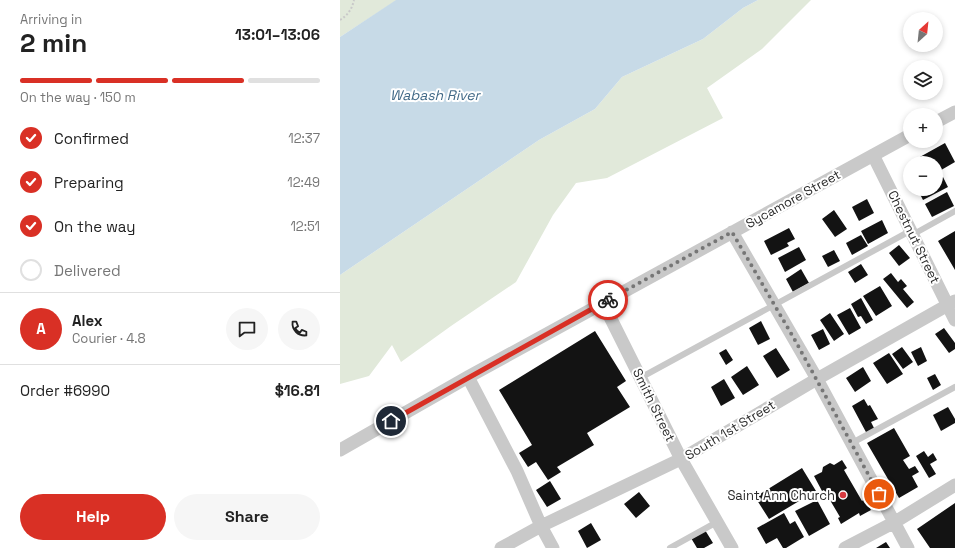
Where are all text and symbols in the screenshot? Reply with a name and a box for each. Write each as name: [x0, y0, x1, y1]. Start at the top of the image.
text: Arriving in: [20, 11, 82, 28]
north arrow: [903, 12, 943, 52]
map controls: [903, 12, 943, 196]
text: 13:01–13:06: [235, 25, 320, 44]
text: 2 min: [20, 26, 87, 60]
button: layers: [903, 60, 943, 100]
water label: Wabash River: [390, 86, 482, 104]
text: On the way · 150 m: [20, 89, 136, 106]
button: +: [903, 108, 943, 148]
icon: check: [20, 127, 42, 149]
text: Confirmed: [54, 129, 129, 148]
text: 12:37: [288, 130, 320, 147]
button: −: [903, 156, 943, 196]
street label: Sycamore Street: [743, 166, 843, 232]
icon: check: [20, 171, 42, 193]
text: Preparing: [54, 173, 124, 192]
text: 12:49: [287, 174, 320, 191]
street label: Chestnut Street: [884, 188, 944, 286]
icon: check: [20, 215, 42, 237]
text: On the way: [54, 217, 135, 236]
text: 12:51: [290, 218, 320, 235]
text: Delivered: [54, 261, 121, 280]
courier: [588, 280, 628, 320]
icon: bike: [597, 289, 619, 311]
button: chat: [226, 308, 268, 350]
button: phone: [278, 308, 320, 350]
text: Alex: [72, 311, 103, 330]
text: A: [36, 319, 46, 338]
text: Courier · 4.8: [72, 330, 146, 347]
street label: Smith Street: [629, 366, 679, 444]
text: Order #6990: [20, 381, 110, 400]
text: $16.81: [275, 381, 320, 400]
street label: South 1st Street: [682, 396, 778, 464]
pin: [374, 404, 408, 438]
icon: home: [380, 410, 402, 432]
pin: [862, 477, 896, 511]
icon: bag: [868, 483, 890, 505]
place label: Saint Ann Church: [727, 487, 835, 504]
marker: Saint Ann Church: [838, 490, 848, 500]
button: Help: [20, 494, 166, 540]
button: Share: [174, 494, 320, 540]

